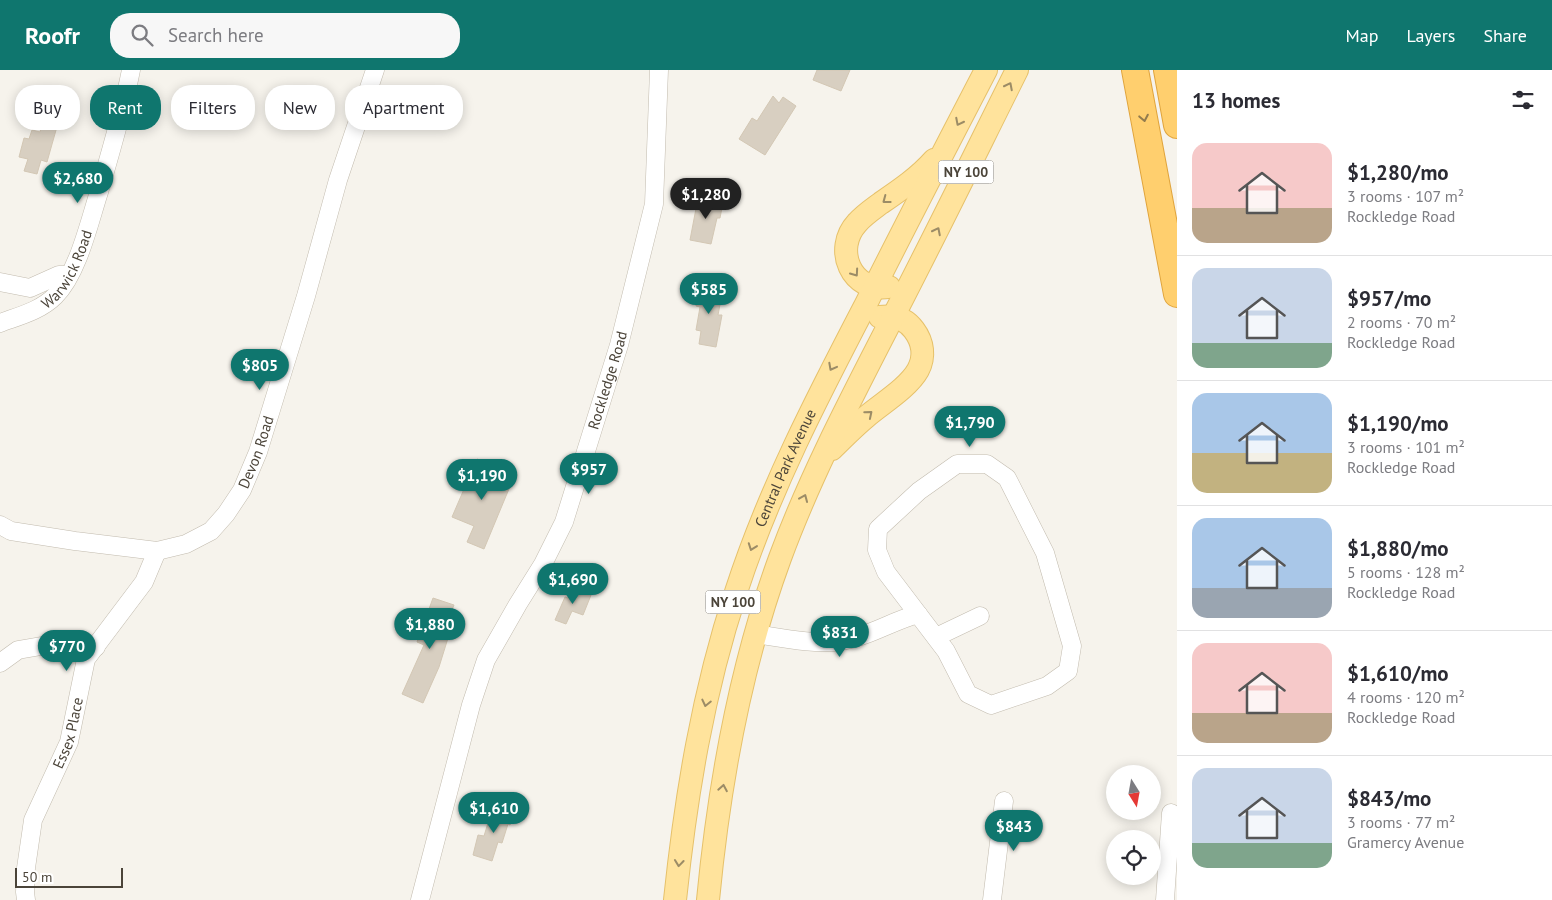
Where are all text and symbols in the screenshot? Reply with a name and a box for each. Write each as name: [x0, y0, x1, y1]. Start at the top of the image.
search box: [110, 13, 460, 58]
text: Roofr: [25, 20, 80, 51]
icon: search: [128, 21, 156, 49]
text: Search here: [168, 23, 264, 47]
text: Map: [1346, 24, 1378, 47]
text: Layers: [1406, 24, 1455, 47]
text: Share: [1483, 24, 1527, 47]
one-way arrow: [1003, 82, 1013, 91]
chip: Buy: [15, 85, 80, 130]
chip: Rent: [90, 85, 161, 130]
chip: Filters: [171, 85, 255, 130]
chip: New: [265, 85, 335, 130]
chip: Apartment: [345, 85, 463, 130]
icon: filters: [1509, 86, 1537, 114]
text: 13 homes: [1192, 87, 1280, 114]
one-way arrow: [1138, 114, 1149, 122]
one-way arrow: [955, 117, 965, 126]
text: $1,280/mo: [1347, 159, 1449, 186]
road number: NY 100: [938, 160, 994, 184]
pin: $2,680: [37, 162, 119, 204]
icon: home: [1232, 163, 1292, 223]
text: $2,680: [53, 168, 103, 188]
pin: $1,280: [665, 178, 747, 220]
text: $1,280: [681, 184, 731, 204]
text: 3 rooms · 107 m²: [1347, 186, 1464, 206]
one-way arrow: [883, 194, 892, 202]
text: Rockledge Road: [1347, 206, 1455, 226]
street label: Warwick Road: [37, 227, 96, 313]
one-way arrow: [931, 227, 941, 236]
one-way arrow: [848, 268, 858, 277]
pin: $585: [679, 272, 739, 315]
text: $585: [691, 279, 727, 299]
text: $957/mo: [1347, 285, 1431, 312]
icon: home: [1232, 288, 1292, 348]
text: 2 rooms · 70 m²: [1347, 312, 1456, 332]
street label: Rockledge Road: [583, 329, 631, 432]
text: Rockledge Road: [1347, 332, 1455, 352]
pin: $805: [230, 348, 290, 391]
text: $805: [242, 355, 278, 375]
one-way arrow: [828, 362, 838, 371]
street label: Central Park Avenue: [750, 406, 820, 530]
pin: $1,790: [929, 406, 1011, 448]
text: $1,190/mo: [1347, 410, 1449, 437]
one-way arrow: [863, 411, 872, 420]
text: $1,790: [945, 412, 995, 432]
street label: Devon Road: [234, 413, 278, 491]
icon: home: [1232, 413, 1292, 473]
text: 3 rooms · 101 m²: [1347, 437, 1465, 457]
pin: $957: [559, 452, 619, 495]
text: Rockledge Road: [1347, 457, 1455, 477]
pin: $1,190: [441, 458, 523, 501]
text: $957: [571, 459, 607, 479]
text: $1,190: [457, 465, 507, 485]
one-way arrow: [798, 494, 808, 503]
text: $1,880/mo: [1347, 535, 1449, 562]
icon: home: [1232, 538, 1292, 598]
one-way arrow: [748, 542, 758, 551]
pin: $1,690: [532, 562, 614, 605]
text: 5 rooms · 128 m²: [1347, 562, 1465, 582]
text: $1,690: [548, 569, 598, 589]
text: Rockledge Road: [1347, 582, 1455, 602]
road number: NY 100: [706, 590, 760, 614]
pin: $1,880: [389, 608, 471, 650]
text: $1,880: [405, 614, 455, 634]
pin: $831: [810, 616, 870, 658]
text: $831: [822, 622, 858, 642]
pin: $770: [37, 630, 97, 672]
text: $770: [49, 636, 85, 656]
text: $1,610/mo: [1347, 660, 1449, 687]
icon: home: [1232, 663, 1292, 723]
text: 4 rooms · 120 m²: [1347, 687, 1465, 707]
street label: Essex Place: [48, 696, 87, 771]
one-way arrow: [701, 698, 711, 707]
text: Rockledge Road: [1347, 707, 1455, 727]
north arrow: [1106, 765, 1161, 820]
map controls: [1106, 765, 1161, 885]
one-way arrow: [718, 784, 728, 793]
text: $843/mo: [1347, 785, 1431, 812]
icon: home: [1232, 788, 1292, 848]
pin: $1,610: [453, 792, 535, 834]
text: $1,610: [469, 798, 519, 818]
pin: $843: [984, 810, 1044, 852]
text: 3 rooms · 77 m²: [1347, 812, 1455, 832]
text: $843: [996, 816, 1032, 836]
button: locate: [1106, 830, 1161, 885]
text: Gramercy Avenue: [1347, 832, 1464, 852]
one-way arrow: [674, 859, 685, 867]
scale bar: [15, 865, 122, 888]
text: 50 m: [22, 868, 52, 886]

